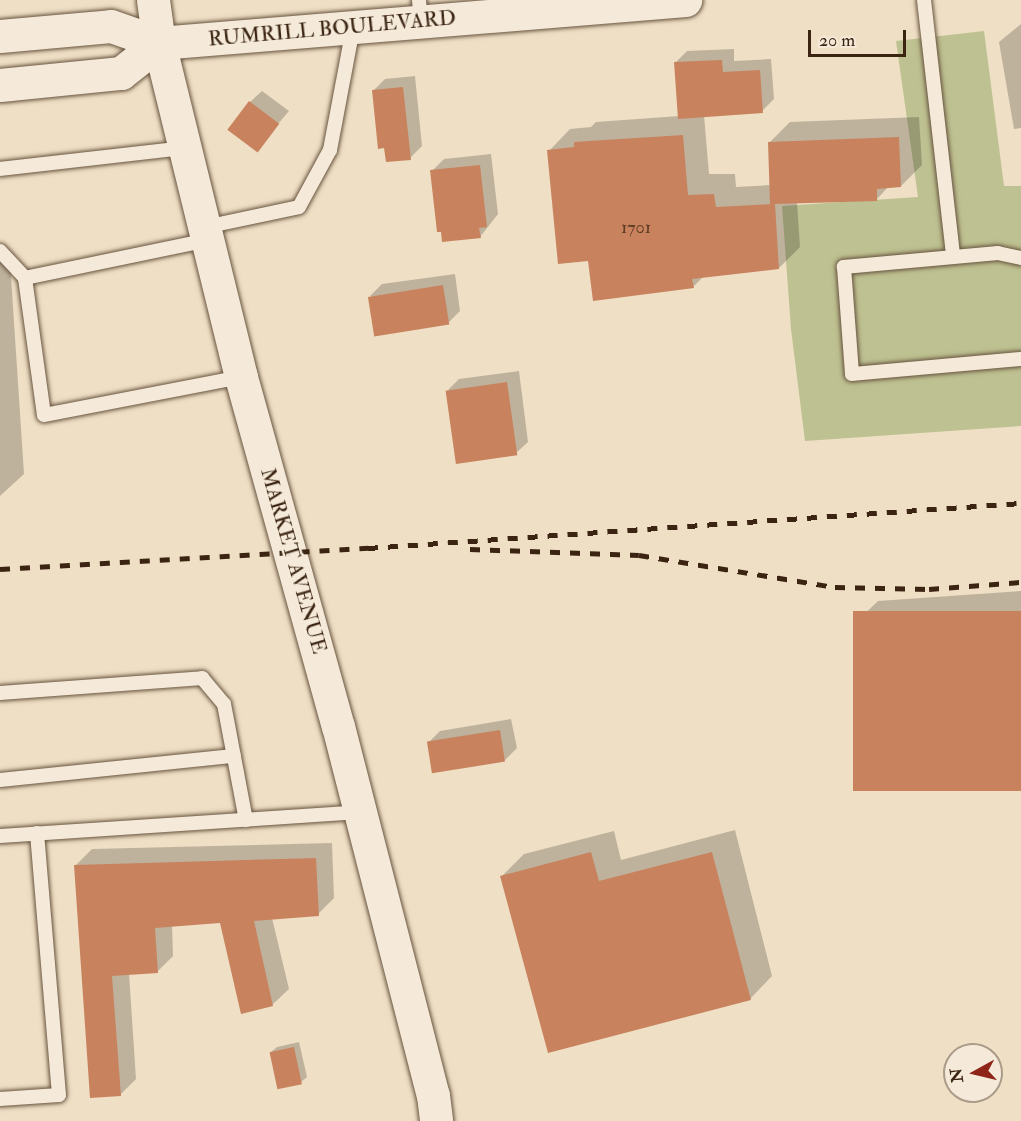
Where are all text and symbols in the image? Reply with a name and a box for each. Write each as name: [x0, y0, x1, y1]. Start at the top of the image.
street label: RUMRILL BOULEVARD: [207, 6, 457, 52]
scale bar: [811, 18, 908, 56]
text: 20 m: [819, 29, 855, 52]
house number: 1701: [621, 217, 651, 239]
street label: MARKET AVENUE: [254, 465, 332, 657]
north arrow: [943, 1043, 1003, 1103]
text: N: [946, 1067, 968, 1084]

